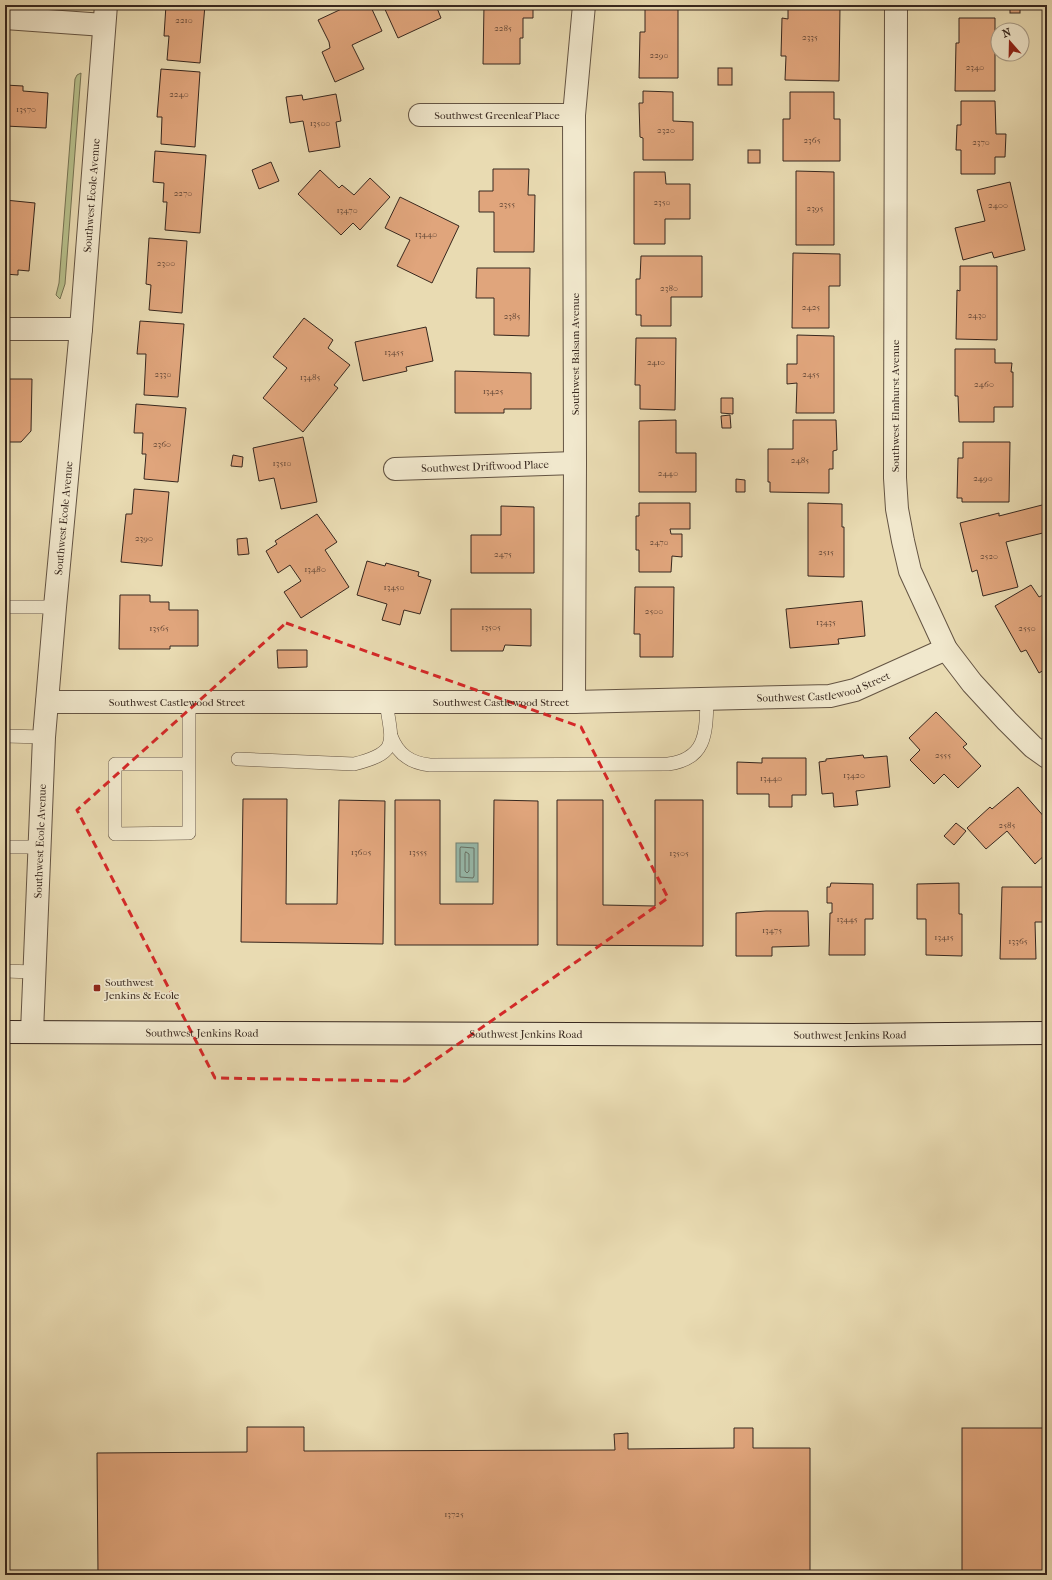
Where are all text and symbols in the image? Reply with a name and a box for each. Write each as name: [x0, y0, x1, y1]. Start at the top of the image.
house number: 2210: [175, 15, 193, 25]
north arrow: [990, 22, 1030, 62]
house number: 2285: [494, 23, 512, 33]
text: N: [1001, 25, 1014, 41]
house number: 2335: [802, 32, 818, 42]
house number: 2290: [650, 50, 668, 60]
house number: 2340: [966, 62, 984, 72]
house number: 2240: [169, 89, 189, 99]
house number: 13570: [16, 104, 36, 114]
street label: Southwest Greenleaf Place: [434, 109, 560, 122]
house number: 13500: [310, 118, 330, 128]
house number: 2320: [657, 125, 675, 135]
house number: 2365: [803, 135, 821, 145]
street label: Southwest Ecole Avenue: [80, 137, 102, 253]
house number: 2370: [972, 137, 990, 147]
house number: 2270: [174, 188, 192, 198]
house number: 2350: [653, 197, 671, 207]
house number: 2355: [499, 199, 515, 209]
house number: 2400: [988, 200, 1008, 210]
house number: 2395: [807, 203, 824, 213]
house number: 13470: [336, 205, 358, 215]
house number: 13440: [415, 229, 437, 239]
house number: 2300: [157, 258, 175, 268]
house number: 2380: [660, 283, 678, 293]
street label: Southwest Balsam Avenue: [569, 292, 582, 415]
house number: 2425: [802, 302, 820, 312]
house number: 2430: [968, 310, 986, 320]
house number: 2385: [504, 311, 520, 321]
street label: Southwest Elmhurst Avenue: [889, 339, 902, 472]
house number: 13455: [384, 347, 404, 357]
house number: 2410: [647, 357, 665, 367]
house number: 2330: [155, 369, 172, 379]
house number: 2455: [802, 369, 820, 379]
house number: 13485: [300, 372, 320, 382]
house number: 2460: [974, 379, 994, 389]
house number: 13425: [483, 386, 503, 396]
house number: 2360: [153, 439, 171, 449]
house number: 2485: [791, 455, 809, 465]
street label: Southwest Driftwood Place: [421, 457, 549, 475]
house number: 13510: [273, 458, 291, 468]
street label: Southwest Ecole Avenue: [52, 460, 75, 576]
house number: 2440: [658, 468, 678, 478]
house number: 2490: [973, 473, 993, 483]
house number: 2390: [135, 533, 153, 543]
house number: 2470: [650, 537, 669, 547]
house number: 2515: [818, 547, 834, 557]
house number: 2475: [494, 549, 512, 559]
house number: 2520: [980, 551, 998, 561]
house number: 13480: [304, 564, 326, 574]
house number: 13450: [384, 582, 404, 592]
house number: 2500: [645, 606, 663, 616]
house number: 13435: [816, 617, 836, 627]
house number: 13505: [481, 622, 501, 632]
house number: 13565: [149, 623, 169, 633]
house number: 2550: [1018, 623, 1036, 633]
street label: Southwest Castlewood Street: [757, 669, 892, 704]
street label: Southwest Castlewood Street: [109, 696, 245, 709]
street label: Southwest Castlewood Street: [433, 696, 569, 709]
house number: 2555: [935, 750, 951, 760]
house number: 13420: [843, 770, 865, 780]
house number: 13440: [760, 773, 782, 783]
street label: Southwest Ecole Avenue: [31, 783, 49, 899]
house number: 2585: [999, 820, 1016, 830]
house number: 13605: [351, 847, 371, 857]
house number: 13555: [409, 847, 427, 857]
house number: 13505: [669, 848, 689, 858]
house number: 13445: [836, 914, 858, 924]
house number: 13475: [762, 925, 782, 935]
house number: 13415: [934, 932, 954, 942]
house number: 13365: [1008, 936, 1028, 946]
place label: Southwest Jenkins & Ecole: [104, 976, 180, 1002]
marker: Southwest Jenkins & Ecole: [92, 983, 102, 993]
street label: Southwest Jenkins Road: [145, 1026, 260, 1039]
street label: Southwest Jenkins Road: [469, 1027, 584, 1041]
street label: Southwest Jenkins Road: [793, 1028, 908, 1042]
house number: 13725: [444, 1509, 464, 1519]

